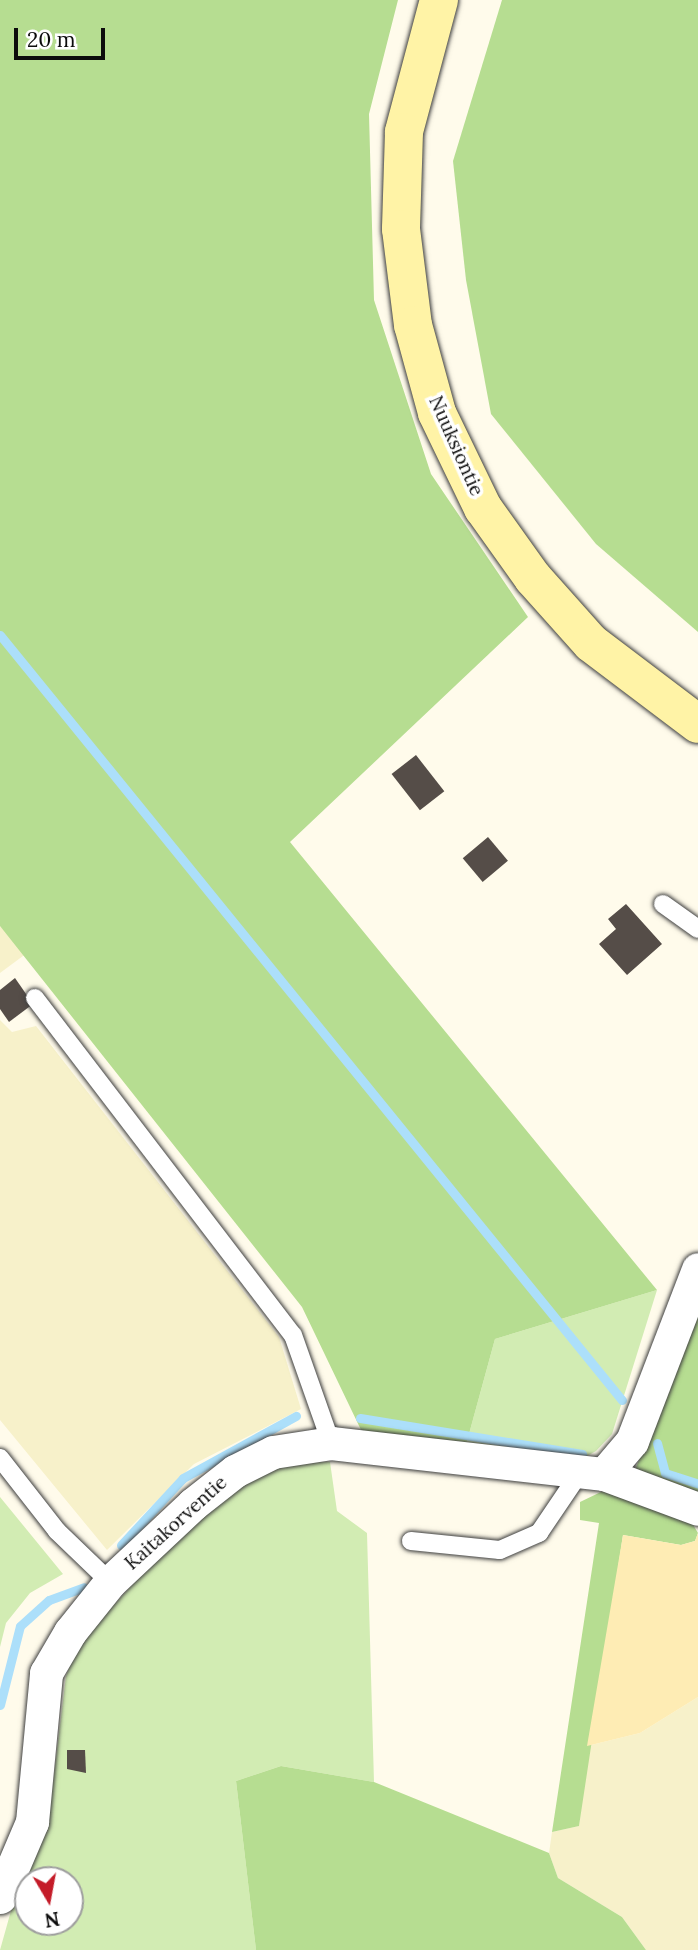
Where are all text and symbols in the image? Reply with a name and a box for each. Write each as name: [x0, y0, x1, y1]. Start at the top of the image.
scale bar: [18, 14, 108, 58]
text: 20 m: [27, 26, 76, 53]
street label: Nuuksiontie: [424, 393, 488, 499]
street label: Kaitakorventie: [120, 1471, 232, 1575]
north arrow: [14, 1866, 84, 1936]
text: N: [43, 1907, 62, 1933]

